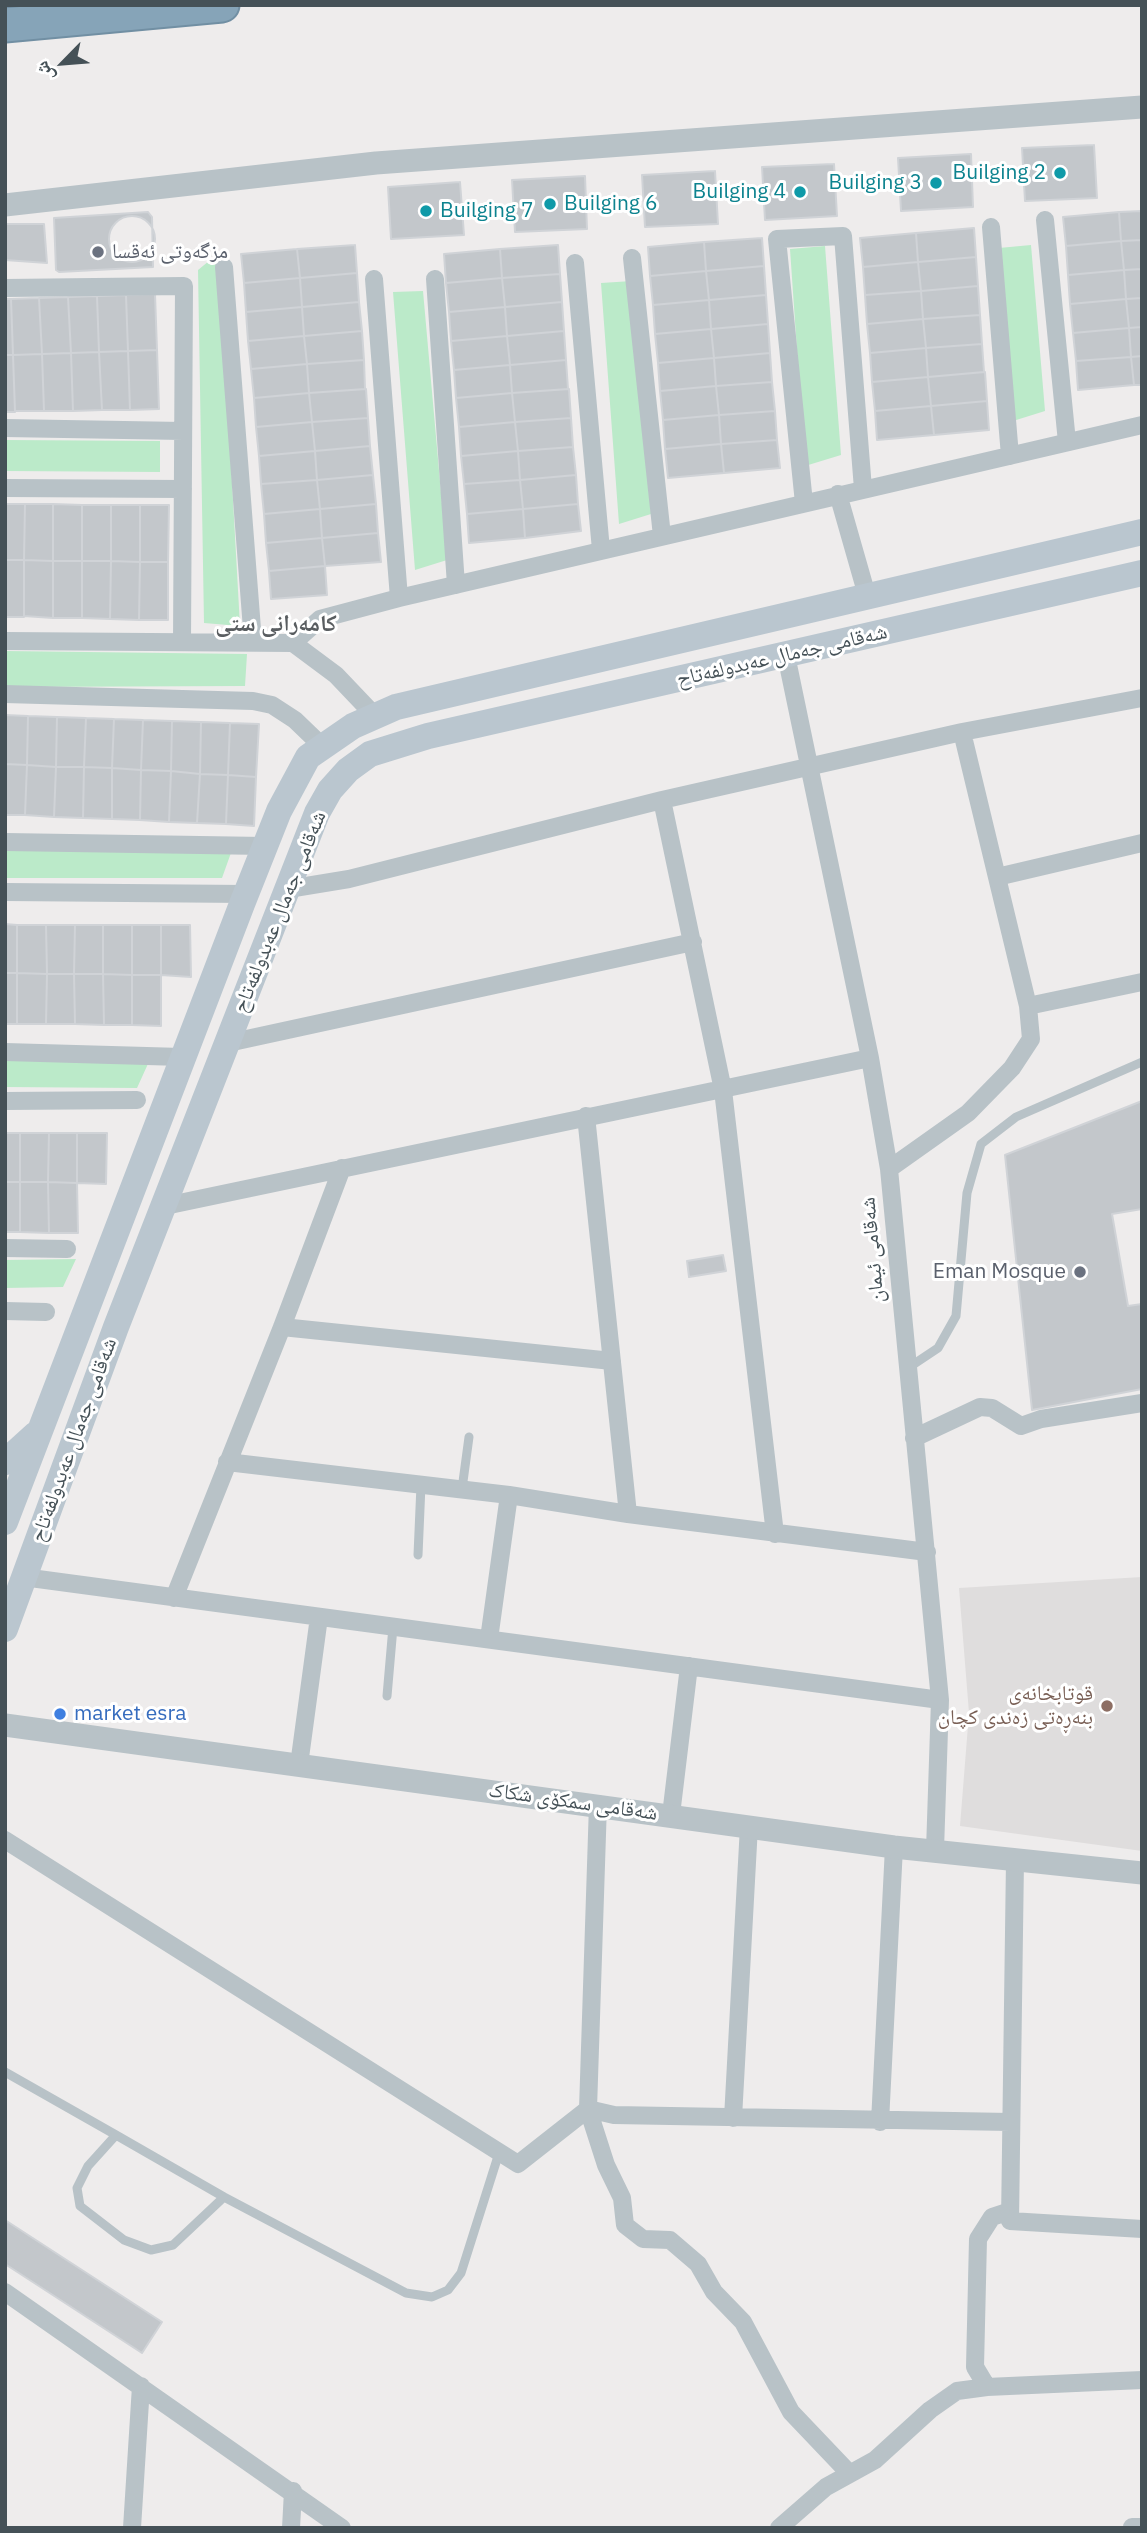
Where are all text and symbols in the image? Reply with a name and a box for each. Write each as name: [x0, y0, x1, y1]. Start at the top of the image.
north arrow: [28, 28, 98, 98]
text: ش: [29, 58, 59, 86]
place label: Builging 2: [952, 160, 1046, 186]
marker: Builging 2: [1052, 165, 1068, 181]
place label: Builging 3: [828, 170, 922, 196]
marker: Builging 3: [928, 175, 944, 191]
place label: Builging 4: [692, 179, 786, 205]
marker: Builging 4: [792, 184, 808, 200]
place label: Builging 6: [564, 191, 658, 217]
marker: Builging 6: [542, 196, 558, 212]
place label: Builging 7: [440, 198, 534, 224]
marker: Builging 7: [418, 203, 434, 219]
place label: مزگەوتی ئەقسا: [112, 239, 228, 265]
marker: مزگەوتی ئەقسا: [90, 244, 106, 260]
district label: كامه‌رانی ستی: [215, 610, 337, 638]
street label: شەقامی جەمال عەبدولفەتاح: [674, 620, 890, 692]
street label: شەقامی جەمال عەبدولفەتاح: [228, 808, 332, 1016]
street label: شەقامی ئیمان: [856, 1196, 890, 1304]
place label: Eman Mosque: [933, 1259, 1066, 1285]
marker: Eman Mosque: [1072, 1264, 1088, 1280]
street label: شەقامی جەمال عەبدولفەتاح: [25, 1335, 123, 1545]
place label: قوتابخانەی بنەڕەتی زەندی کچان: [938, 1681, 1093, 1731]
marker: قوتابخانەی بنەڕەتی زەندی کچان: [1099, 1698, 1115, 1714]
place label: market esra: [74, 1701, 186, 1727]
marker: market esra: [52, 1706, 68, 1722]
street label: شەقامی سمکۆی شکاک: [487, 1778, 659, 1826]

